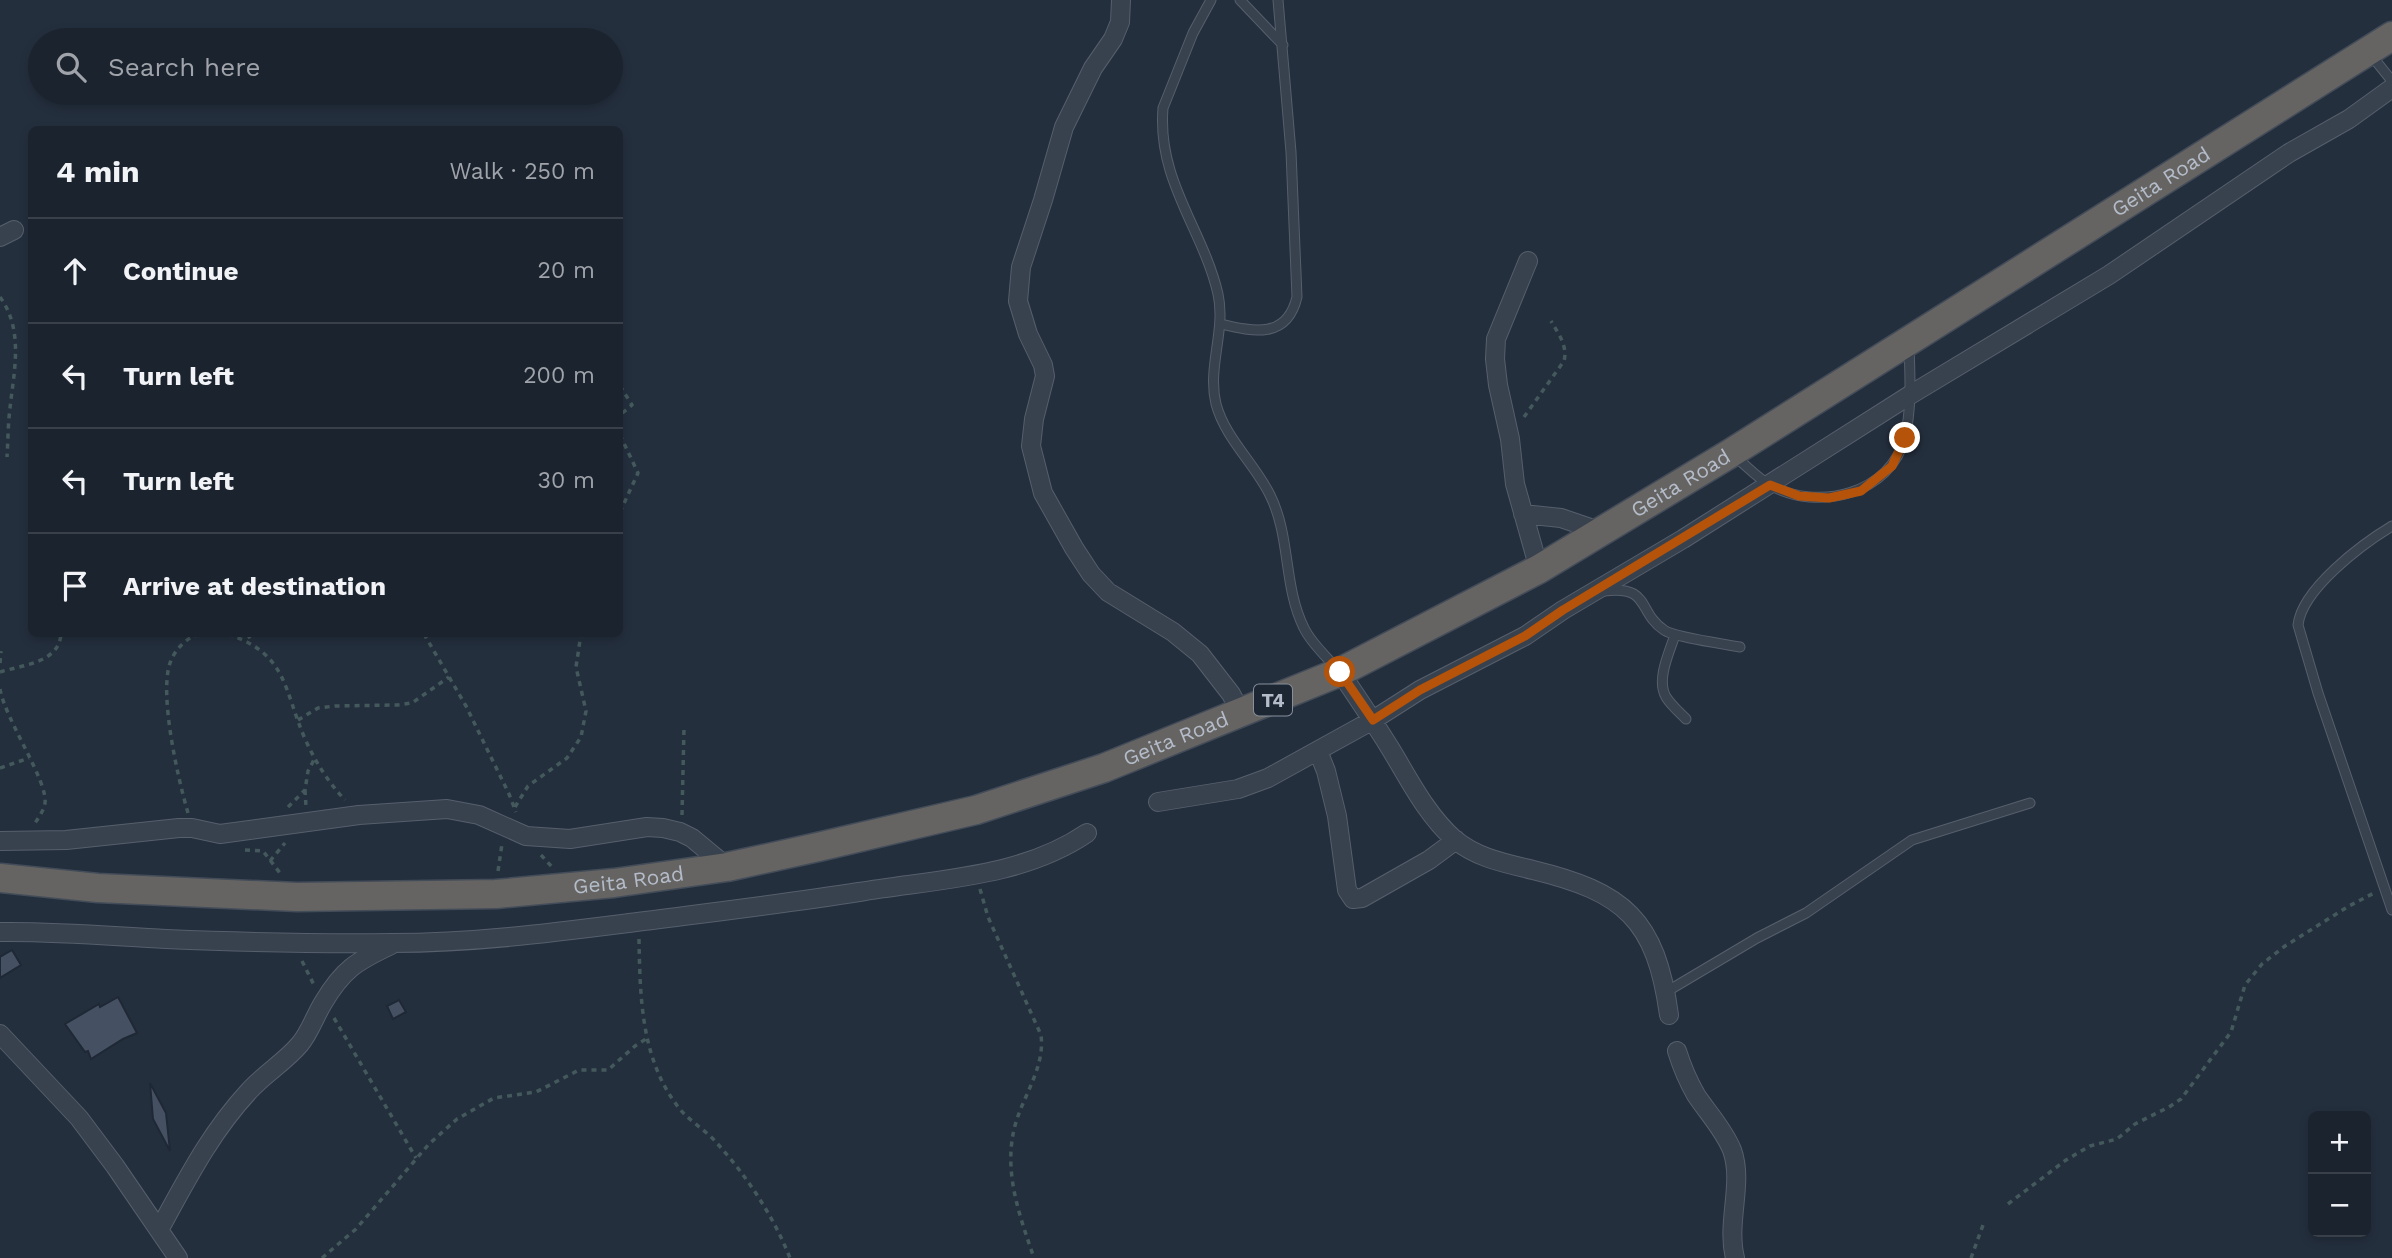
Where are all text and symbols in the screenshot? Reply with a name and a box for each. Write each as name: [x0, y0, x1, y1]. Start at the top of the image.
search box: [28, 28, 623, 105]
icon: search: [52, 48, 90, 86]
text: Search here: [108, 52, 260, 82]
street label: Geita Road: [2107, 141, 2214, 222]
text: 4 min: [56, 154, 140, 189]
text: Walk · 250 m: [449, 158, 595, 185]
icon: ahead: [56, 252, 94, 290]
text: Continue: [123, 256, 239, 286]
text: 20 m: [538, 257, 595, 284]
icon: left: [56, 357, 94, 395]
text: Turn left: [123, 361, 234, 391]
text: 200 m: [523, 362, 595, 389]
route end: [1889, 422, 1920, 453]
street label: Geita Road: [1626, 443, 1735, 522]
icon: left: [56, 462, 94, 500]
text: Turn left: [123, 466, 234, 496]
text: 30 m: [538, 467, 595, 494]
icon: arrive: [56, 567, 94, 605]
text: Arrive at destination: [123, 571, 386, 601]
route start: [1324, 656, 1355, 687]
road number: T4: [1254, 684, 1292, 716]
street label: Geita Road: [1119, 706, 1232, 771]
street label: Geita Road: [572, 860, 686, 899]
map controls: [2308, 1111, 2371, 1237]
button: +: [2308, 1111, 2371, 1174]
button: −: [2308, 1174, 2371, 1237]

